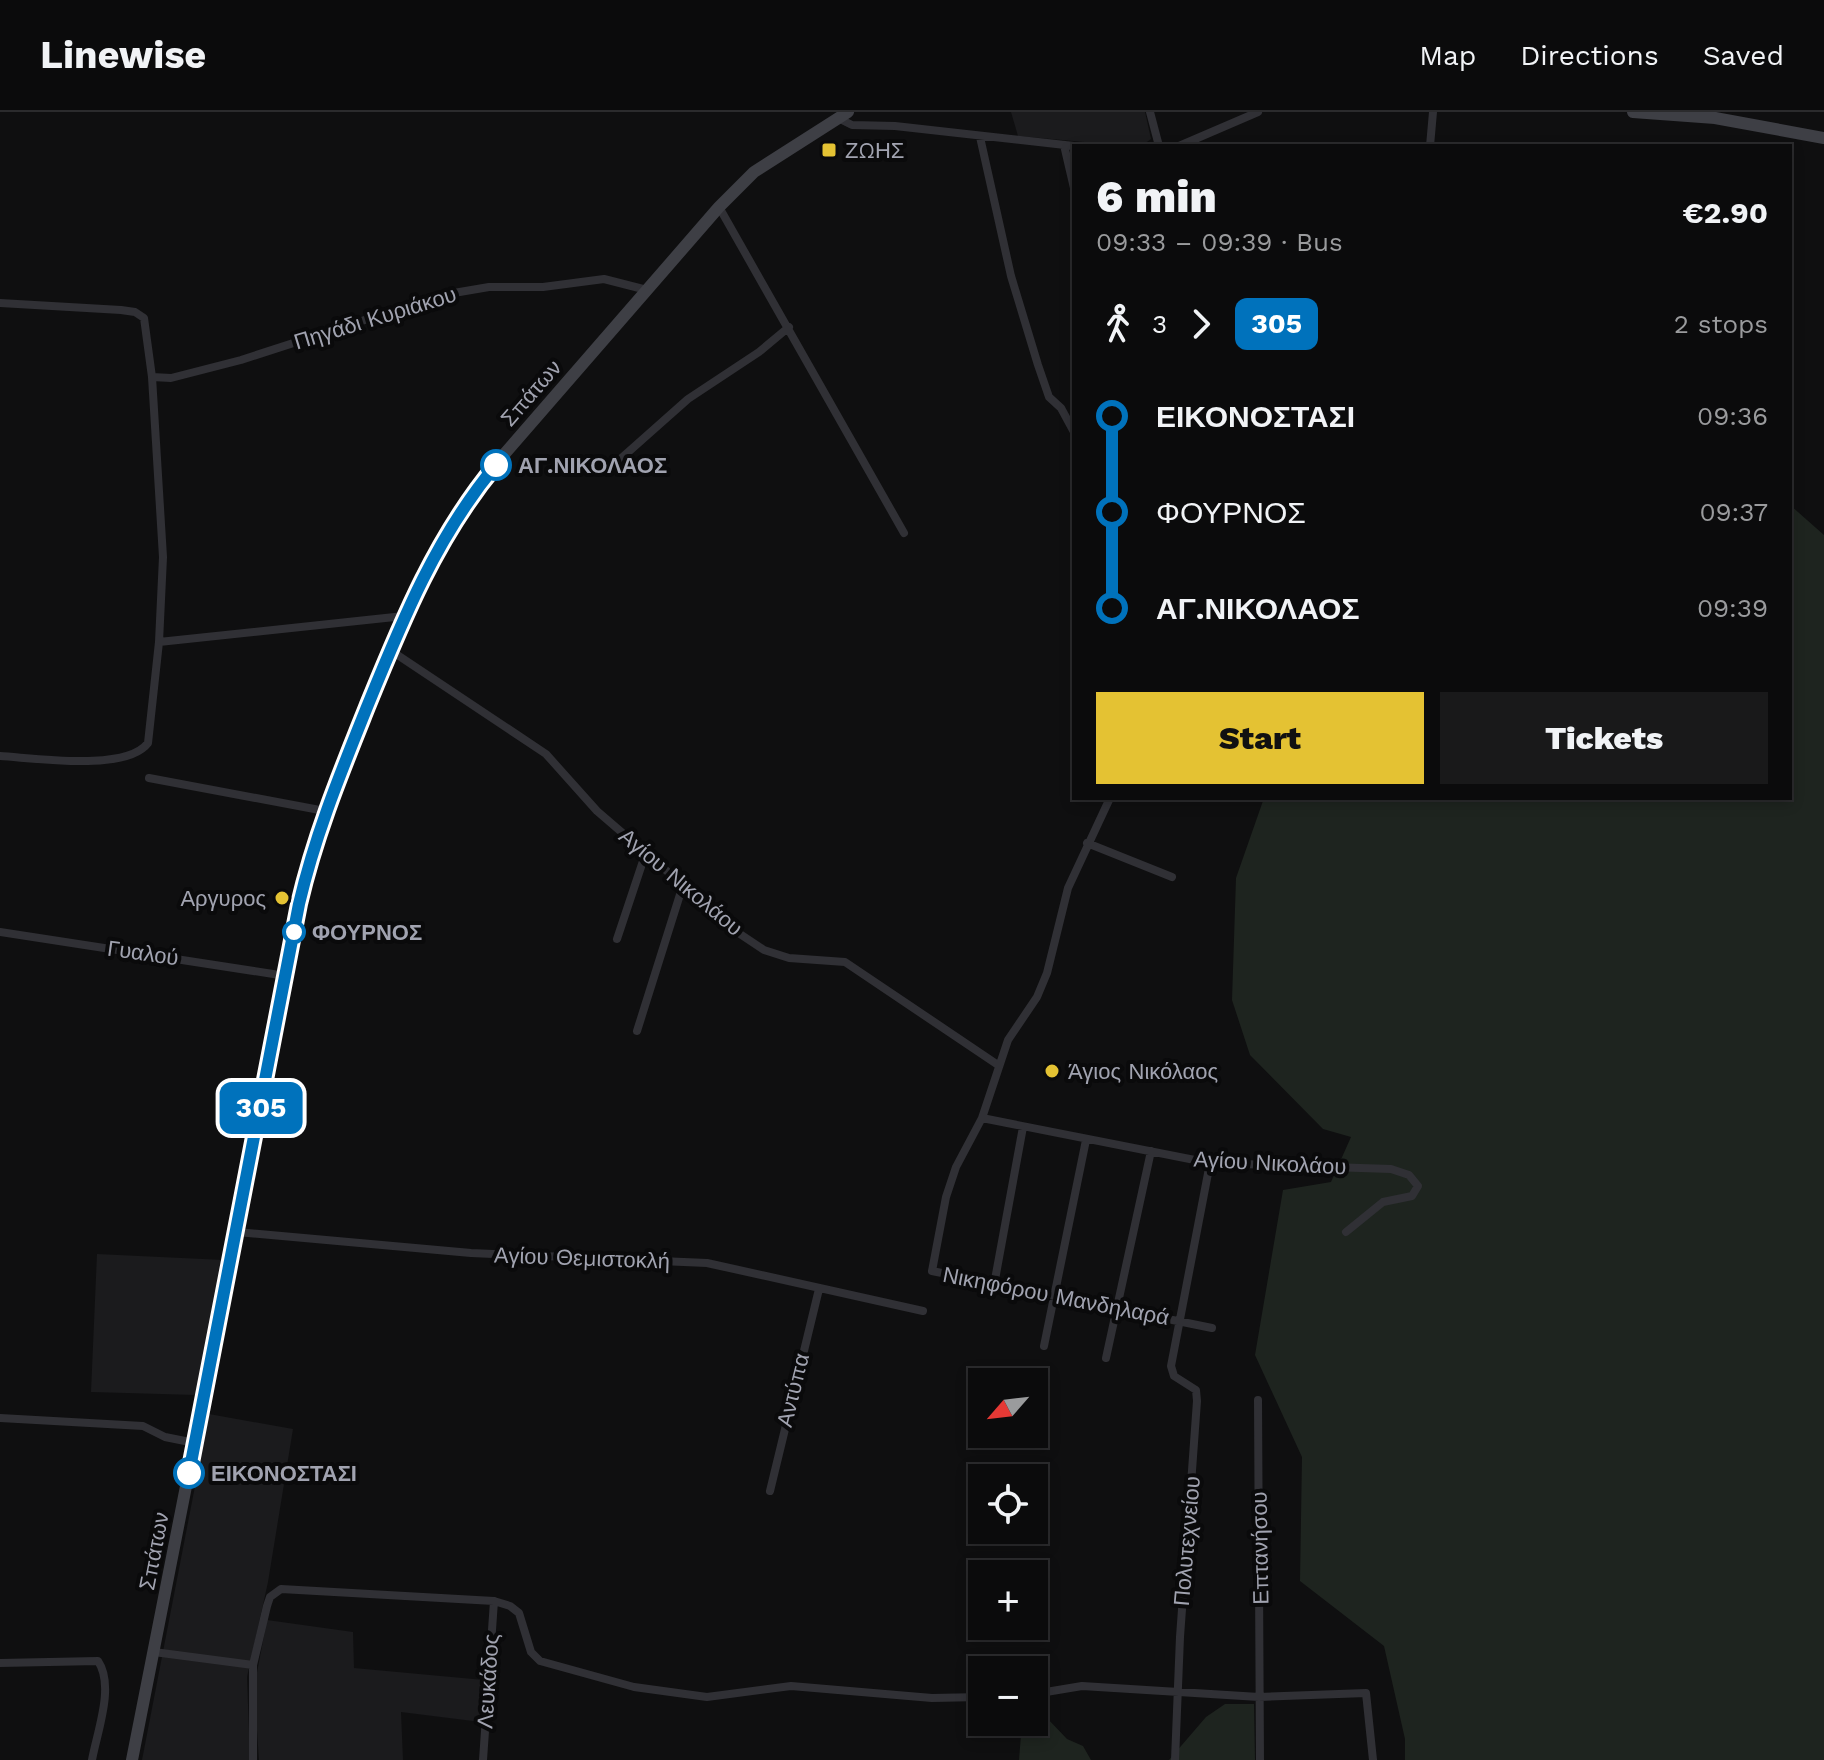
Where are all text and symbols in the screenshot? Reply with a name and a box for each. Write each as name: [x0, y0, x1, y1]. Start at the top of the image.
text: Linewise: [40, 33, 206, 77]
text: Map: [1419, 39, 1476, 72]
text: Directions: [1520, 39, 1659, 72]
text: Saved: [1703, 39, 1784, 72]
place label: ΖΩΗΣ: [845, 138, 904, 163]
marker: ΖΩΗΣ: [820, 141, 838, 159]
text: 6 min: [1096, 171, 1217, 223]
text: €2.90: [1683, 195, 1768, 230]
text: 09:33 – 09:39 · Bus: [1096, 227, 1343, 257]
street label: Πηγάδι Κυριάκου: [291, 281, 459, 355]
icon: walk: [1096, 302, 1140, 346]
icon: forward: [1179, 302, 1223, 346]
text: 305: [1251, 307, 1302, 340]
text: 3: [1152, 309, 1167, 339]
text: 2 stops: [1674, 309, 1768, 339]
street label: Σπάτων: [496, 355, 566, 431]
text: ΕΙΚΟΝΟΣΤΑΣΙ: [1156, 399, 1355, 434]
text: 09:36: [1697, 401, 1768, 431]
marker: ΑΓ.ΝΙΚΟΛΑΟΣ: [481, 450, 511, 480]
place label: ΑΓ.ΝΙΚΟΛΑΟΣ: [518, 453, 667, 478]
text: ΦΟΥΡΝΟΣ: [1156, 495, 1306, 530]
text: 09:37: [1699, 497, 1768, 527]
text: ΑΓ.ΝΙΚΟΛΑΟΣ: [1156, 591, 1359, 626]
text: 09:39: [1697, 593, 1768, 623]
button: Start: [1096, 692, 1424, 784]
button: Tickets: [1440, 692, 1768, 784]
street label: Αγίου Νικολάου: [614, 823, 748, 941]
place label: Αργυρος: [180, 886, 266, 911]
marker: Αργυρος: [273, 889, 291, 907]
place label: ΦΟΥΡΝΟΣ: [312, 920, 422, 945]
marker: ΦΟΥΡΝΟΣ: [283, 921, 305, 943]
street label: Γυαλού: [106, 936, 180, 970]
place label: Άγιος Νικόλαος: [1068, 1059, 1218, 1084]
marker: Άγιος Νικόλαος: [1043, 1062, 1061, 1080]
line badge: 305: [215, 1082, 307, 1134]
text: 305: [236, 1091, 286, 1124]
street label: Αγίου Νικολάου: [1193, 1147, 1347, 1179]
street label: Αγίου Θεμιστοκλή: [494, 1242, 670, 1274]
street label: Νικηφόρου Μανδηλαρά: [941, 1262, 1172, 1330]
street label: Αντύπα: [772, 1350, 814, 1429]
north arrow: [968, 1368, 1048, 1448]
map controls: [968, 1368, 1048, 1736]
marker: ΕΙΚΟΝΟΣΤΑΣΙ: [174, 1458, 204, 1488]
place label: ΕΙΚΟΝΟΣΤΑΣΙ: [211, 1461, 357, 1486]
button: locate: [968, 1464, 1048, 1544]
street label: Πολυτεχνείου: [1169, 1475, 1205, 1607]
street label: Επτανήσου: [1247, 1491, 1273, 1605]
street label: Σπάτων: [134, 1510, 174, 1592]
button: +: [968, 1560, 1048, 1640]
street label: Λευκάδος: [472, 1633, 504, 1729]
button: −: [968, 1656, 1048, 1736]

